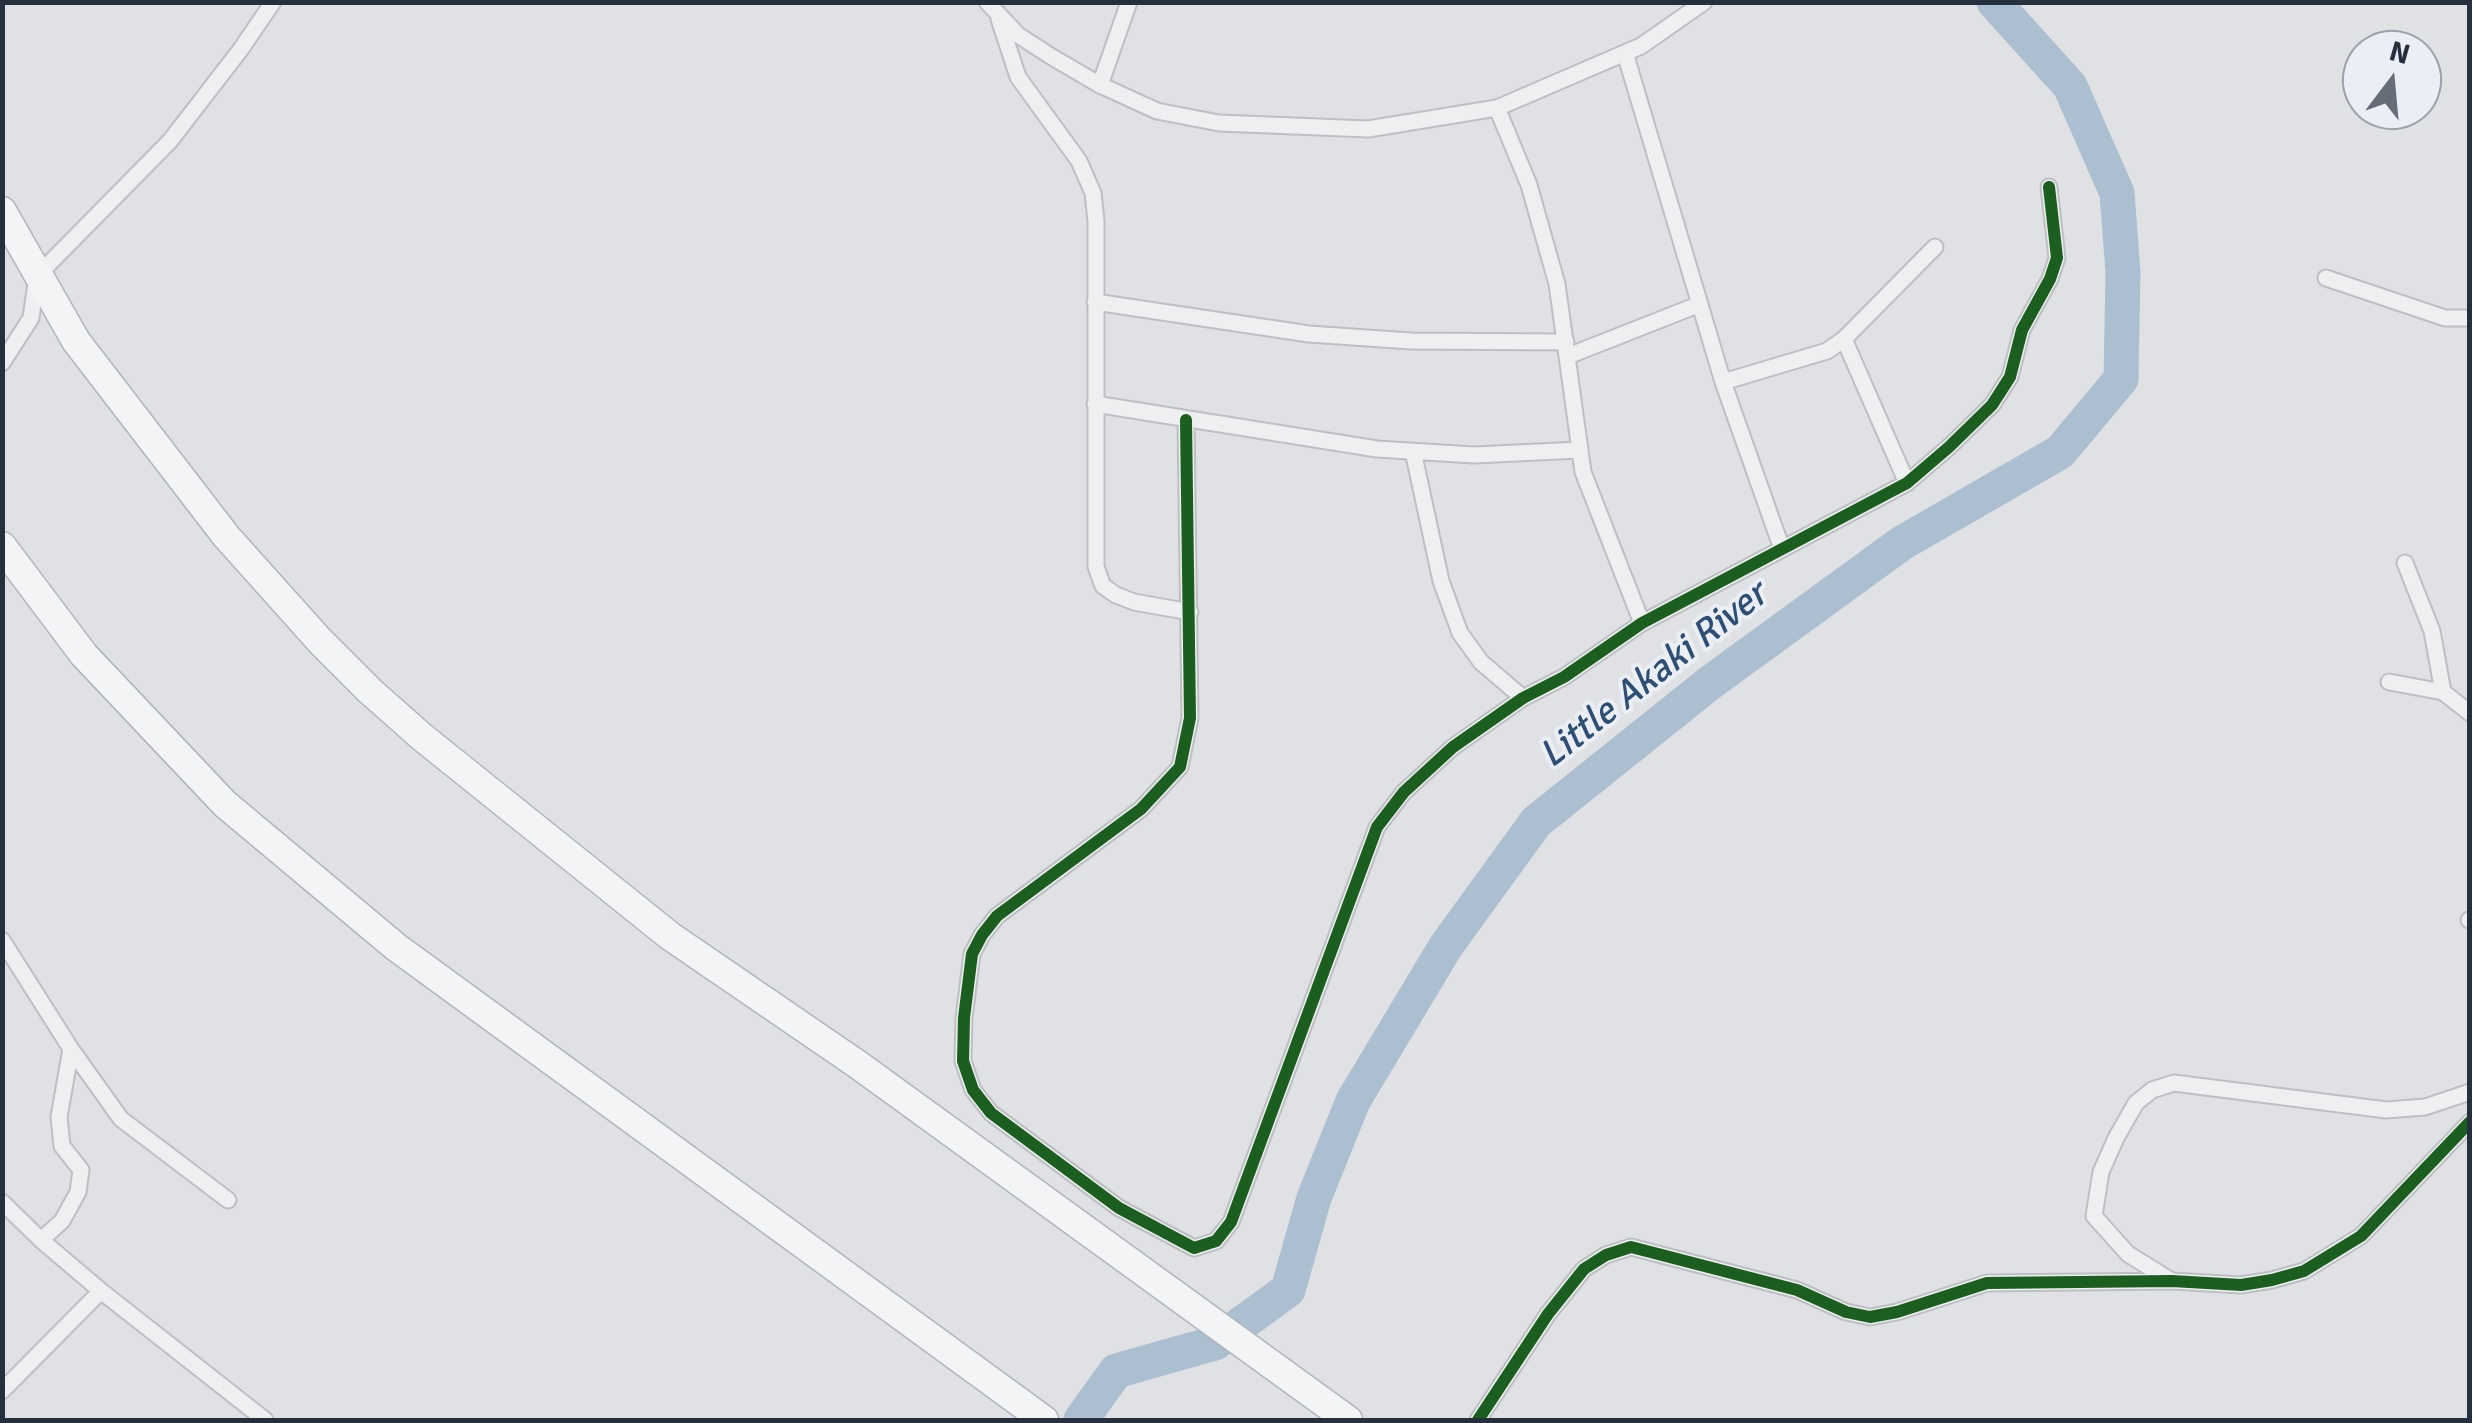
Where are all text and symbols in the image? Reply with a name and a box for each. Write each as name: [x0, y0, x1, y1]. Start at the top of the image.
north arrow: [2342, 30, 2442, 130]
text: N: [2386, 34, 2414, 72]
water label: Little Akaki River: [1531, 573, 1777, 779]

